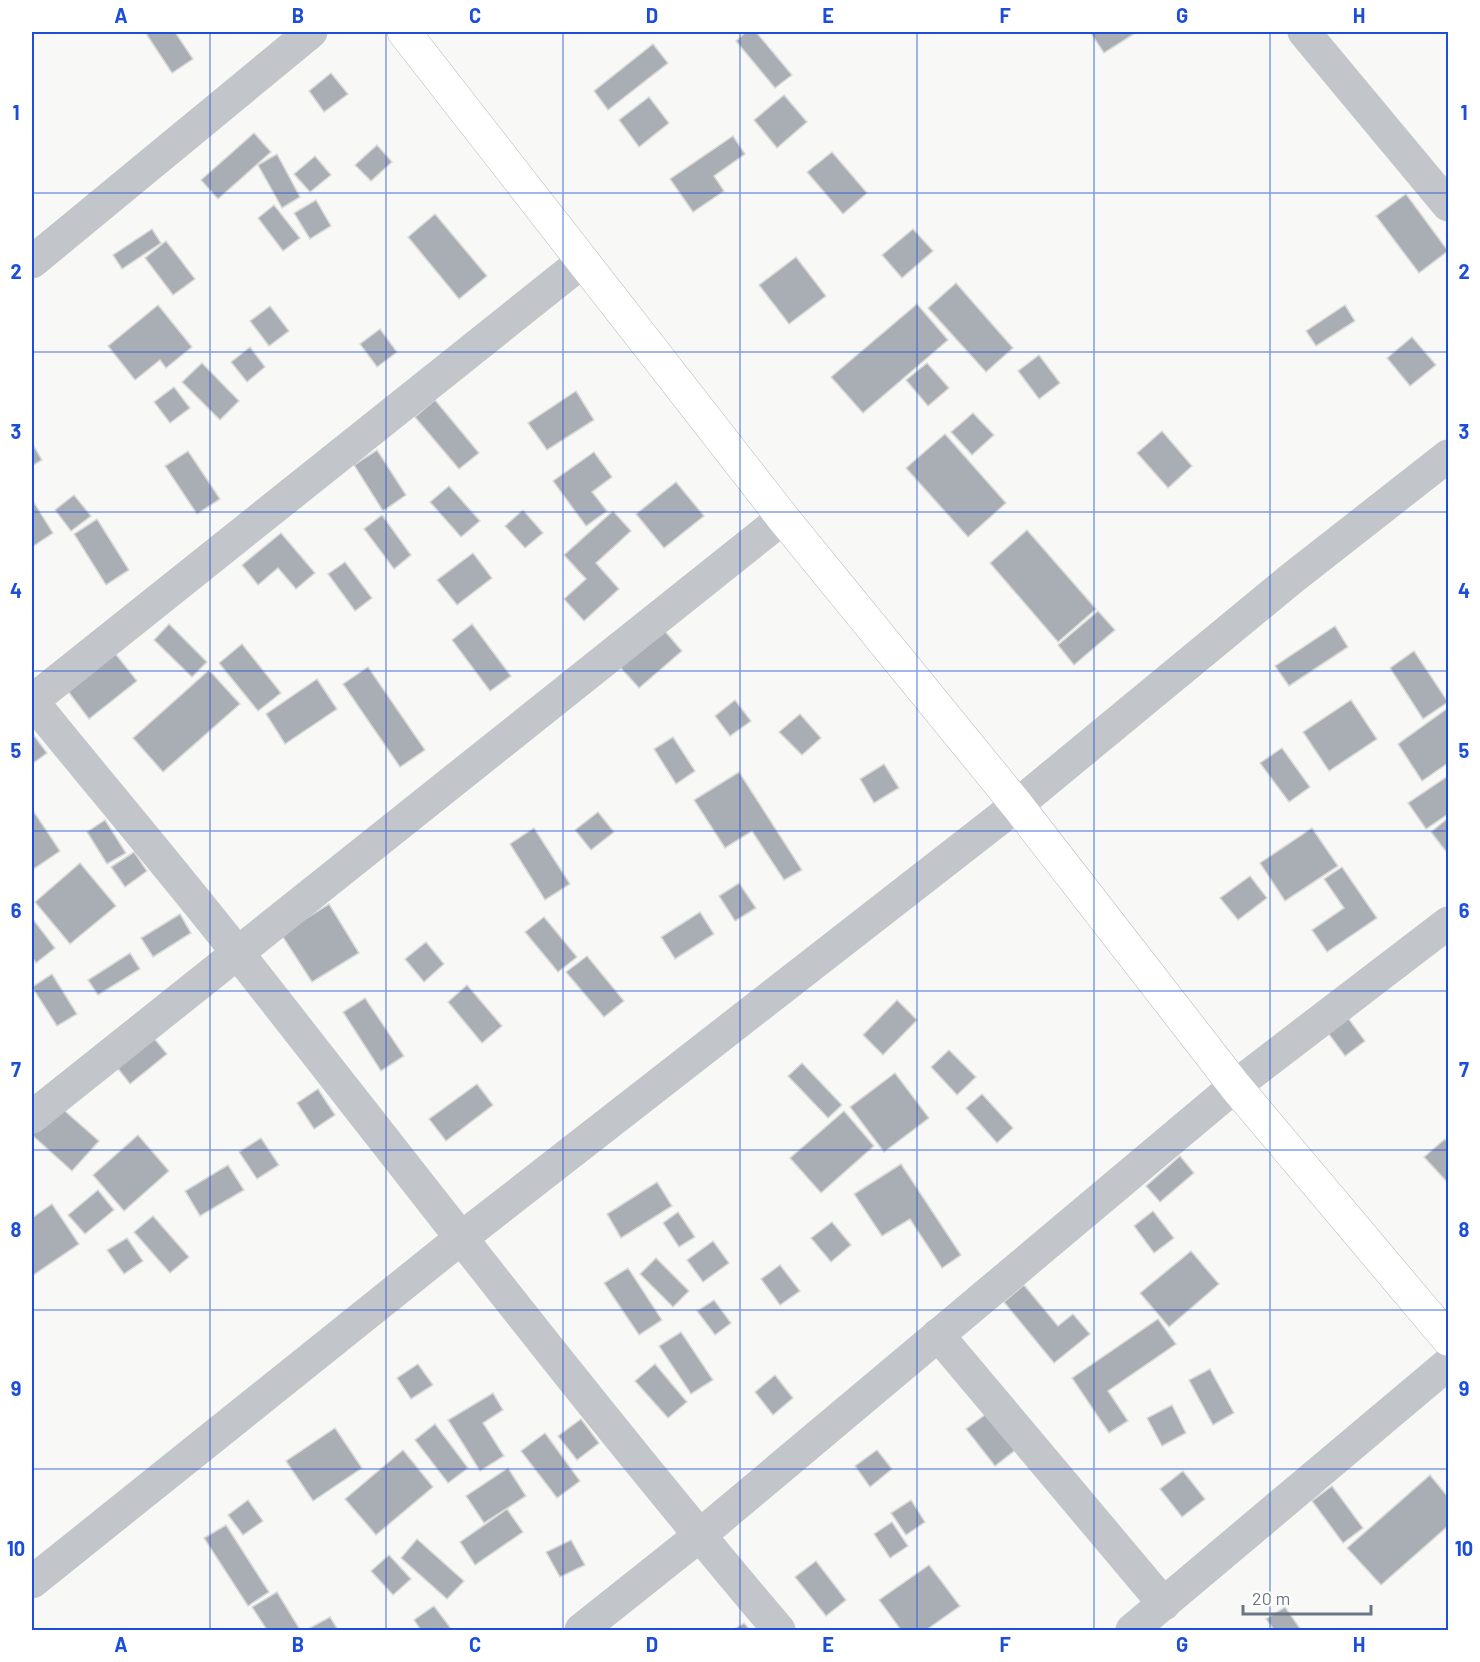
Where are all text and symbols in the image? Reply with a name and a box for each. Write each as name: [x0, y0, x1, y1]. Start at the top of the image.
text: A: [114, 3, 128, 27]
text: B: [292, 3, 304, 27]
text: C: [469, 3, 481, 27]
text: D: [646, 3, 658, 27]
text: E: [822, 3, 834, 27]
text: F: [999, 3, 1011, 27]
text: G: [1176, 3, 1188, 27]
text: H: [1353, 3, 1365, 27]
text: 1: [12, 100, 20, 124]
text: 1: [1460, 100, 1468, 124]
text: 2: [10, 259, 22, 283]
text: 2: [1458, 259, 1470, 283]
text: 3: [11, 419, 21, 443]
text: 3: [1459, 419, 1469, 443]
text: 4: [10, 578, 22, 602]
text: 4: [1458, 578, 1470, 602]
text: 5: [11, 738, 22, 762]
text: 5: [1459, 738, 1470, 762]
text: 6: [11, 898, 22, 922]
text: 6: [1459, 898, 1470, 922]
text: 7: [11, 1057, 21, 1081]
text: 7: [1459, 1057, 1469, 1081]
text: 8: [11, 1217, 22, 1241]
text: 8: [1459, 1217, 1470, 1241]
text: 9: [11, 1376, 21, 1400]
text: 9: [1459, 1376, 1469, 1400]
text: 10: [7, 1536, 25, 1560]
text: 10: [1455, 1536, 1473, 1560]
scale bar: [1243, 1578, 1370, 1616]
text: 20 m: [1252, 1587, 1290, 1609]
text: A: [114, 1632, 128, 1656]
text: B: [292, 1632, 304, 1656]
text: C: [469, 1632, 481, 1656]
text: D: [646, 1632, 658, 1656]
text: E: [822, 1632, 834, 1656]
text: F: [999, 1632, 1011, 1656]
text: G: [1176, 1632, 1188, 1656]
text: H: [1353, 1632, 1365, 1656]

